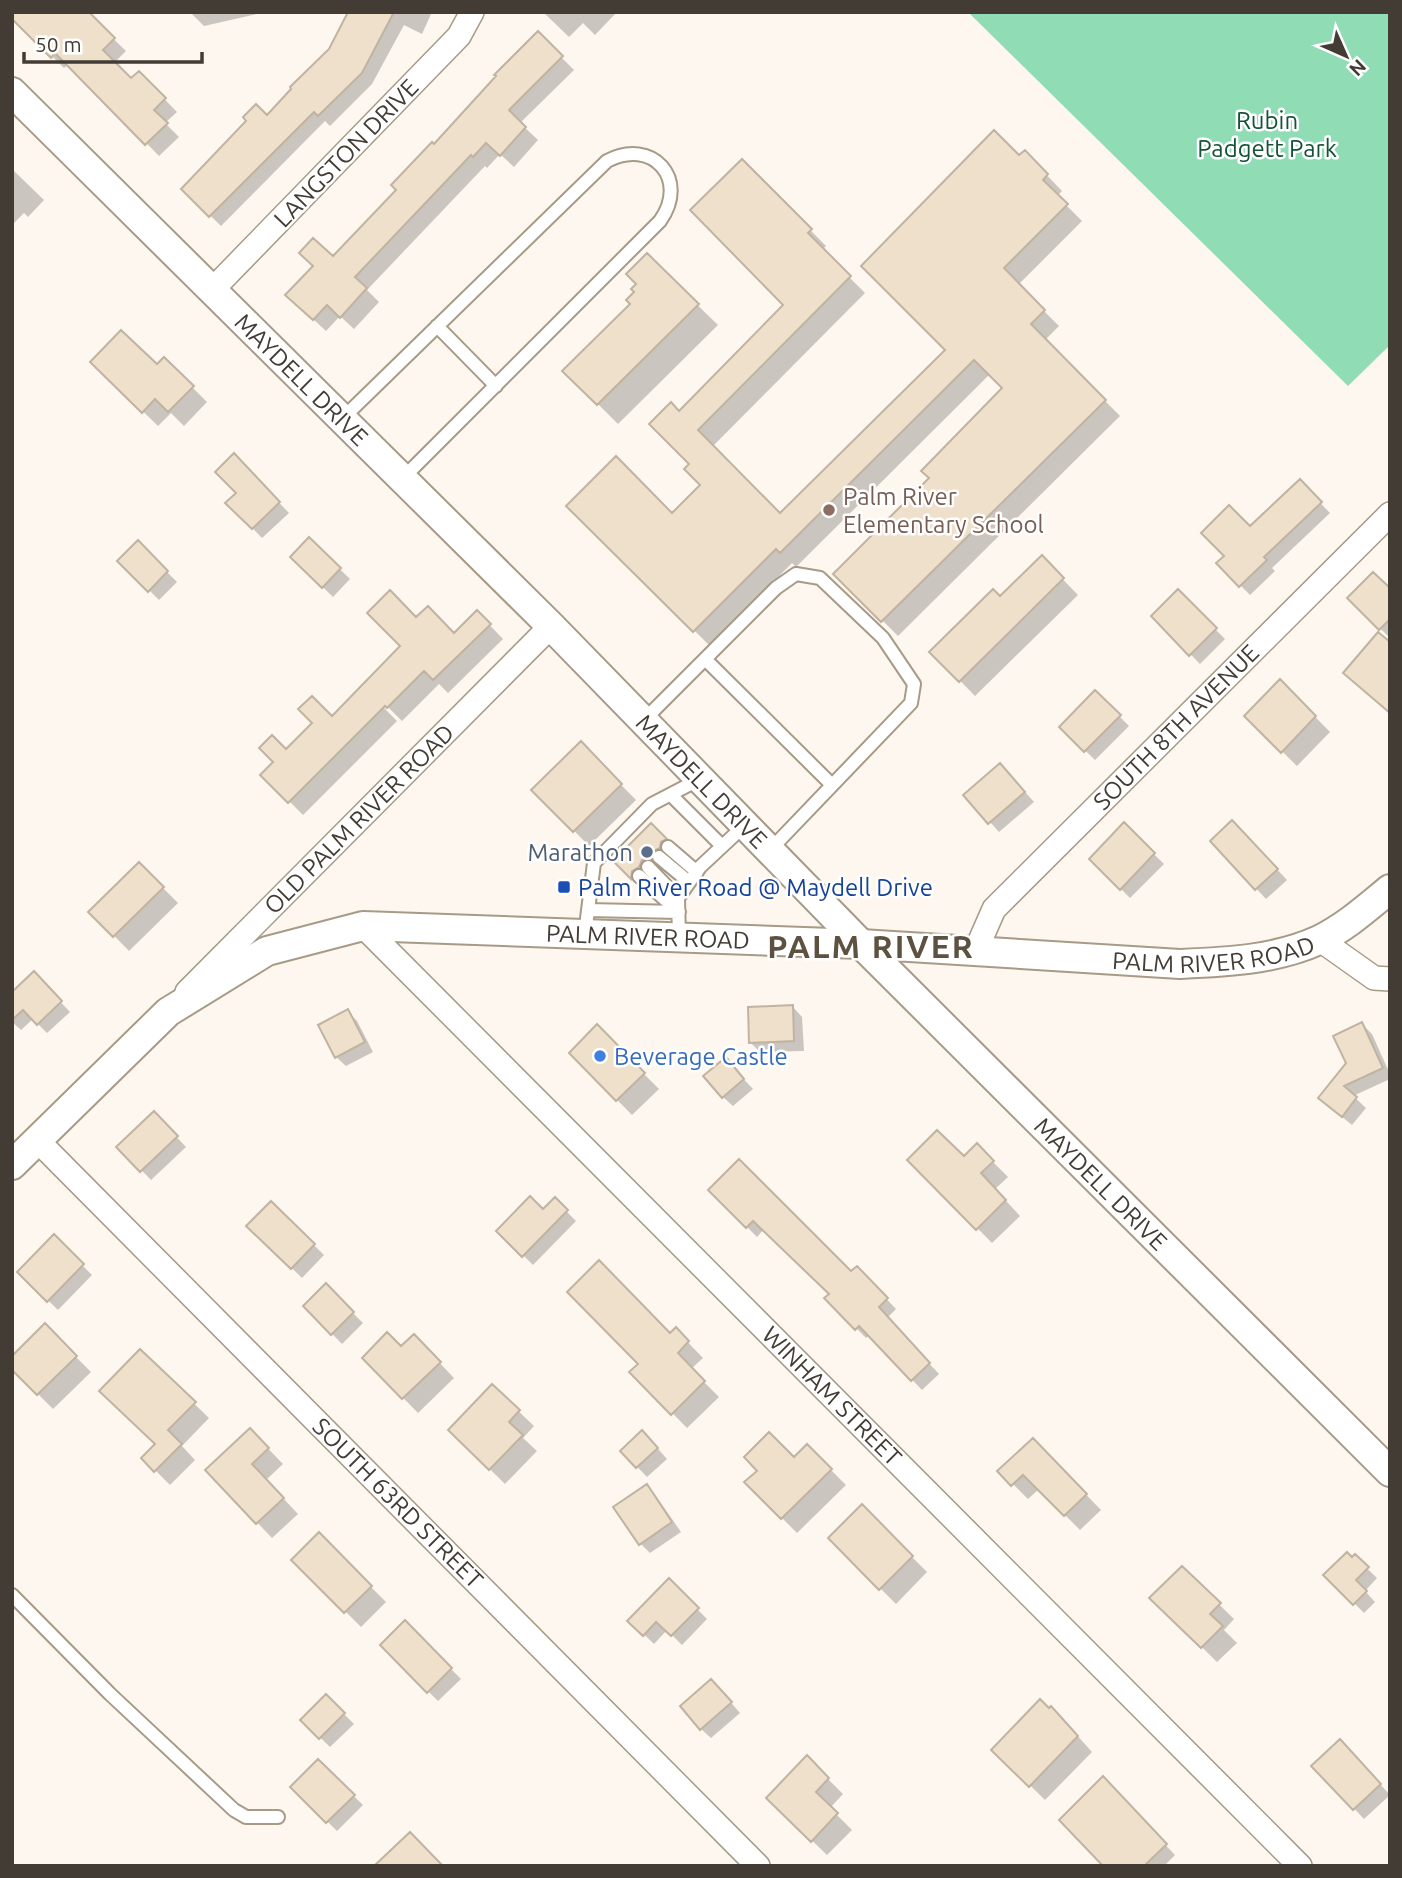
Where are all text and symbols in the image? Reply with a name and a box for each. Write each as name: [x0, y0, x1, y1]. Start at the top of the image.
scale bar: [24, 21, 203, 65]
north arrow: [1311, 21, 1381, 91]
text: 50 m: [35, 32, 82, 56]
text: N: [1345, 55, 1371, 81]
street label: LANGSTON DRIVE: [269, 73, 423, 233]
park label: Rubin Padgett Park: [1197, 107, 1337, 162]
street label: MAYDELL DRIVE: [230, 308, 374, 451]
place label: Palm River Elementary School: [843, 483, 1044, 538]
marker: Palm River Elementary School: [821, 502, 837, 518]
street label: SOUTH 8TH AVENUE: [1088, 639, 1264, 815]
street label: MAYDELL DRIVE: [631, 708, 773, 853]
street label: OLD PALM RIVER ROAD: [259, 719, 459, 919]
place label: Marathon: [528, 839, 633, 866]
marker: Marathon: [639, 844, 655, 860]
place label: Palm River Road @ Maydell Drive: [578, 874, 933, 901]
marker: Palm River Road @ Maydell Drive: [556, 879, 572, 895]
street label: PALM RIVER ROAD: [546, 919, 750, 953]
district label: PALM RIVER: [767, 928, 975, 964]
street label: PALM RIVER ROAD: [1111, 930, 1318, 978]
place label: Beverage Castle: [614, 1043, 788, 1070]
marker: Beverage Castle: [592, 1048, 608, 1064]
street label: MAYDELL DRIVE: [1029, 1112, 1173, 1255]
street label: WINHAM STREET: [757, 1321, 907, 1471]
street label: SOUTH 63RD STREET: [308, 1413, 488, 1593]

